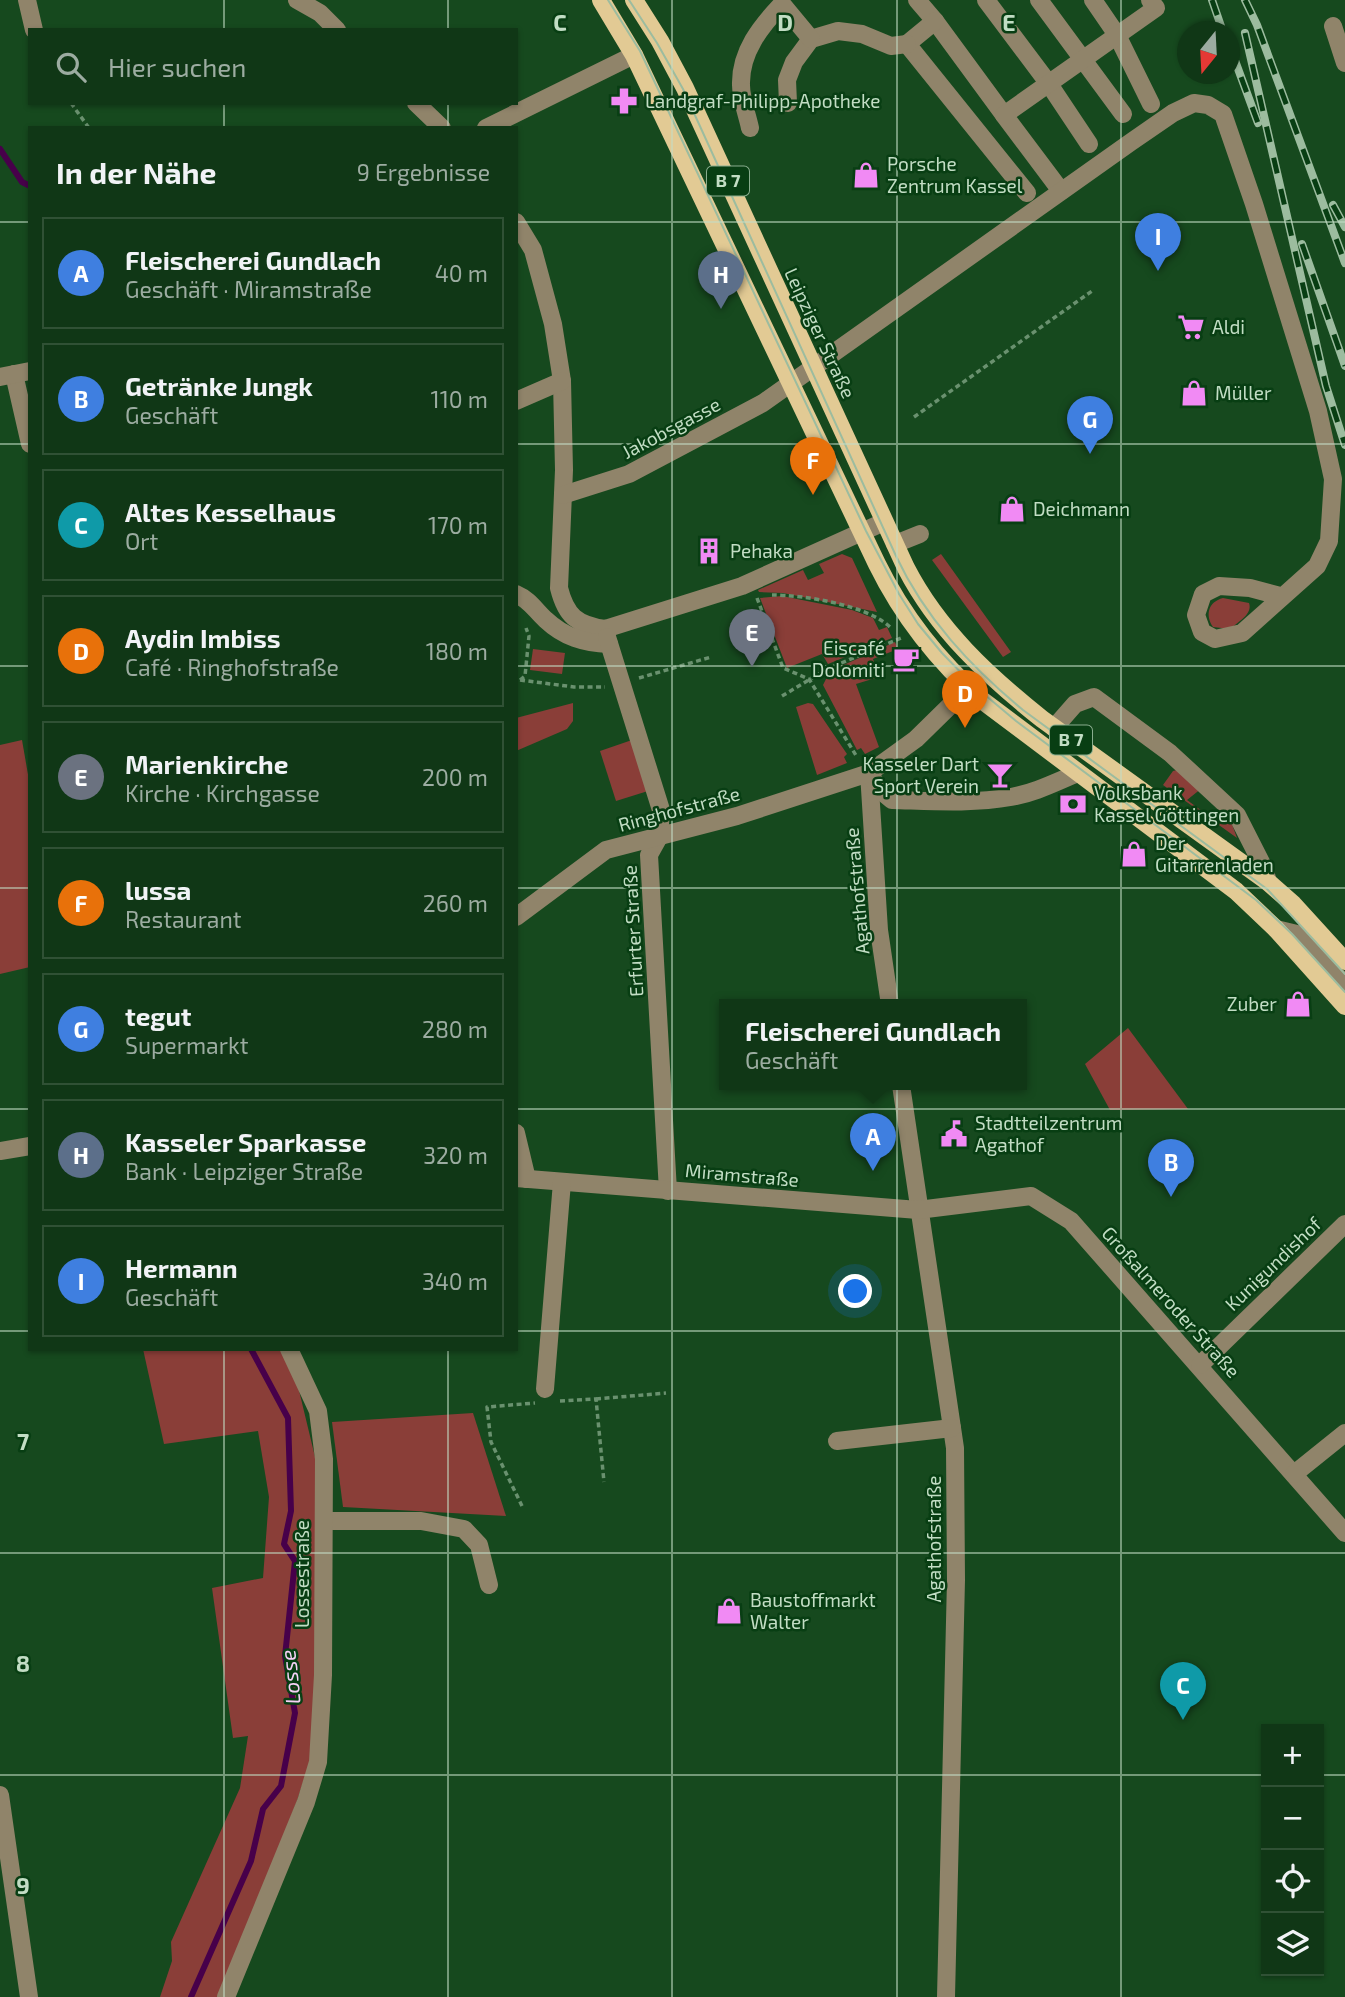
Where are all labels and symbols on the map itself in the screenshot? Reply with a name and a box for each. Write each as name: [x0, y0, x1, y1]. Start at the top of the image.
text: C: [553, 8, 567, 36]
text: D: [777, 8, 793, 36]
text: E: [1002, 8, 1016, 36]
north arrow: [1177, 21, 1240, 84]
pharmacy icon: Landgraf-Philipp-Apotheke: [609, 86, 639, 116]
place label: Landgraf-Philipp-Apotheke: [645, 89, 881, 112]
place label: Porsche Zentrum Kassel: [887, 152, 1023, 197]
shop icon: Porsche Zentrum Kassel: [851, 160, 881, 190]
road number: B 7: [707, 166, 749, 196]
pin: I: [1135, 213, 1181, 271]
pin: H: [698, 251, 744, 309]
street label: Leipziger Straße: [780, 264, 861, 402]
supermarket icon: Aldi: [1176, 312, 1206, 342]
place label: Aldi: [1212, 315, 1245, 338]
shop icon: Müller: [1179, 378, 1209, 408]
place label: Müller: [1215, 381, 1272, 404]
street label: Jakobsgasse: [618, 392, 724, 463]
pin: G: [1067, 396, 1113, 454]
pin: F: [790, 437, 836, 495]
shop icon: Deichmann: [997, 494, 1027, 524]
place label: Deichmann: [1033, 497, 1130, 520]
building icon: Pehaka: [694, 536, 724, 566]
place label: Pehaka: [730, 539, 793, 562]
pin: E: [729, 609, 775, 667]
place label: Eiscafé Dolomiti: [812, 636, 885, 681]
cafe icon: Eiscafé Dolomiti: [891, 644, 921, 674]
pin: D: [942, 670, 988, 728]
road number: B 7: [1050, 726, 1092, 754]
place label: Kasseler Dart Sport Verein: [863, 752, 979, 797]
bar icon: Kasseler Dart Sport Verein: [985, 760, 1015, 790]
street label: Ringhofstraße: [615, 781, 742, 836]
place label: Volksbank Kassel Göttingen: [1094, 781, 1239, 826]
bank icon: Volksbank Kassel Göttingen: [1058, 789, 1088, 819]
street label: Agathofstraße: [840, 827, 873, 955]
place label: Der Gitarrenladen: [1155, 831, 1274, 876]
shop icon: Der Gitarrenladen: [1119, 839, 1149, 869]
street label: Erfurter Straße: [618, 865, 647, 997]
shop icon: Zuber: [1283, 989, 1313, 1019]
place label: Zuber: [1227, 992, 1277, 1015]
place label: Stadtteilzentrum Agathof: [975, 1111, 1122, 1156]
pin: A: [850, 1113, 896, 1171]
public building icon: Stadtteilzentrum Agathof: [939, 1119, 969, 1149]
pin: B: [1148, 1139, 1194, 1197]
street label: Miramstraße: [684, 1158, 800, 1191]
street label: Kunigundishof: [1220, 1212, 1326, 1315]
street label: Großalmeroder Straße: [1097, 1221, 1245, 1382]
your location: [838, 1274, 872, 1308]
text: 7: [17, 1427, 29, 1455]
street label: Agathofstraße: [922, 1476, 945, 1603]
street label: Lossestraße: [290, 1520, 313, 1628]
place label: Baustoffmarkt Walter: [750, 1588, 876, 1633]
shop icon: Baustoffmarkt Walter: [714, 1596, 744, 1626]
text: 8: [16, 1649, 30, 1677]
water label: Losse: [274, 1649, 305, 1706]
pin: C: [1160, 1662, 1206, 1720]
text: 9: [16, 1871, 30, 1899]

